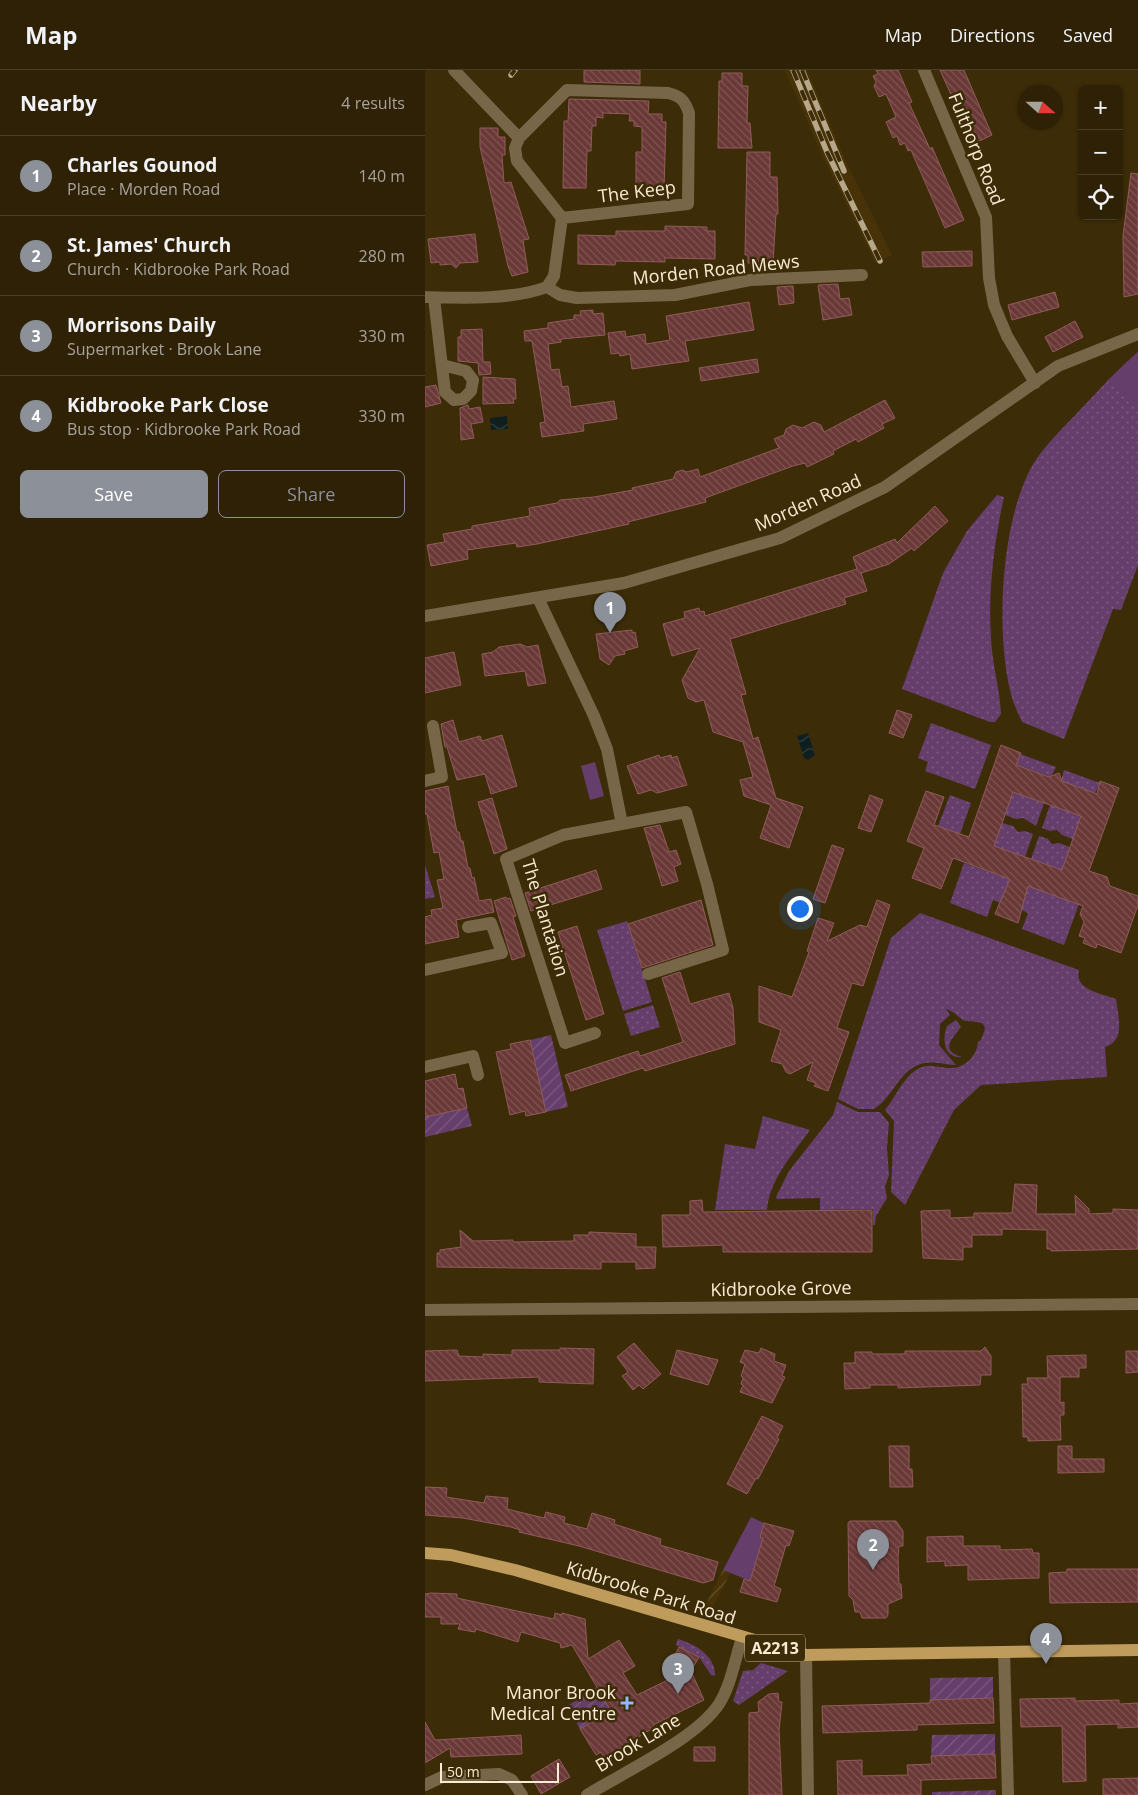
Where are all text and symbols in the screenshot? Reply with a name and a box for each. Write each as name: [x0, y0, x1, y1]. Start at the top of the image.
text: Map: [25, 18, 77, 51]
text: Map: [885, 23, 922, 47]
text: Directions: [950, 23, 1035, 47]
text: Saved: [1063, 23, 1113, 47]
north arrow: [1018, 85, 1063, 130]
map controls: [1078, 85, 1123, 220]
button: +: [1078, 85, 1123, 130]
text: Nearby: [20, 89, 97, 117]
street label: Fulthorp Road: [943, 89, 1010, 208]
text: 4 results: [341, 92, 405, 114]
button: −: [1078, 130, 1123, 175]
text: Charles Gounod: [67, 152, 217, 178]
text: 1: [31, 165, 41, 187]
text: 140 m: [359, 165, 405, 187]
street label: The Keep: [597, 174, 677, 208]
button: locate: [1078, 175, 1123, 220]
text: Place · Morden Road: [67, 178, 220, 200]
text: St. James' Church: [67, 232, 231, 258]
text: 2: [31, 245, 41, 267]
text: 280 m: [359, 245, 405, 267]
street label: Morden Road Mews: [631, 248, 801, 290]
text: Church · Kidbrooke Park Road: [67, 258, 290, 280]
text: Morrisons Daily: [67, 312, 216, 338]
text: 3: [31, 325, 41, 347]
text: 330 m: [359, 325, 405, 347]
text: Supermarket · Brook Lane: [67, 338, 261, 360]
text: Kidbrooke Park Close: [67, 392, 269, 418]
text: 4: [31, 405, 41, 427]
text: 330 m: [359, 405, 405, 427]
text: Bus stop · Kidbrooke Park Road: [67, 418, 301, 440]
street label: Morden Road: [751, 468, 865, 536]
button: Save: [20, 470, 208, 518]
button: Share: [218, 470, 405, 518]
pin: 1: [594, 592, 626, 633]
street label: The Plantation: [517, 856, 575, 979]
your location: [787, 896, 813, 922]
street label: Kidbrooke Grove: [710, 1275, 852, 1301]
pin: 2: [857, 1529, 889, 1570]
street label: Kidbrooke Park Road: [564, 1555, 739, 1629]
pin: 4: [1030, 1623, 1062, 1664]
road number: A2213: [745, 1635, 805, 1662]
pin: 3: [662, 1653, 694, 1694]
place label: Manor Brook Medical Centre: [490, 1680, 617, 1725]
marker: Manor Brook Medical Centre: [620, 1696, 634, 1710]
street label: Brook Lane: [590, 1707, 685, 1777]
scale bar: [440, 1760, 559, 1783]
text: 50 m: [447, 1762, 480, 1781]

